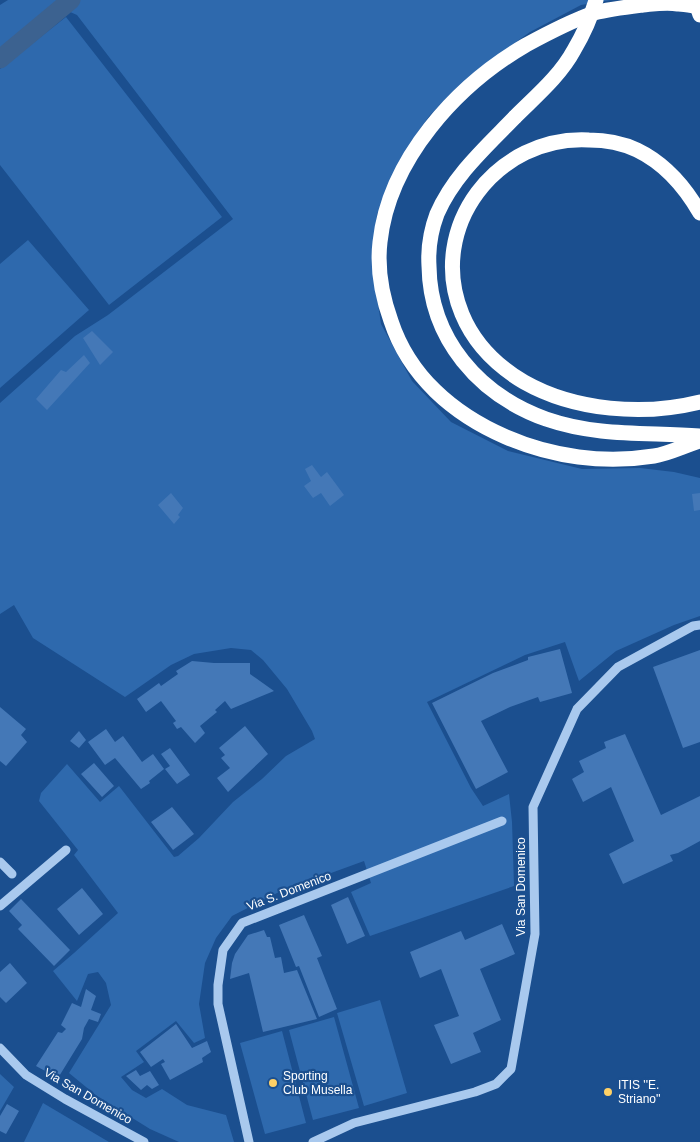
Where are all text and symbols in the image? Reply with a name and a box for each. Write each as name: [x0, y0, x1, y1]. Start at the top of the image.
street label: Via San Domenico: [514, 837, 528, 937]
street label: Via S. Domenico: [245, 868, 333, 914]
street label: Via San Domenico: [42, 1065, 135, 1127]
place label: Sporting Club Musella: [283, 1069, 353, 1097]
marker: Sporting Club Musella: [267, 1077, 279, 1089]
place label: ITIS ''E. Striano'': [618, 1078, 661, 1106]
marker: ITIS ''E. Striano'': [602, 1086, 614, 1098]

